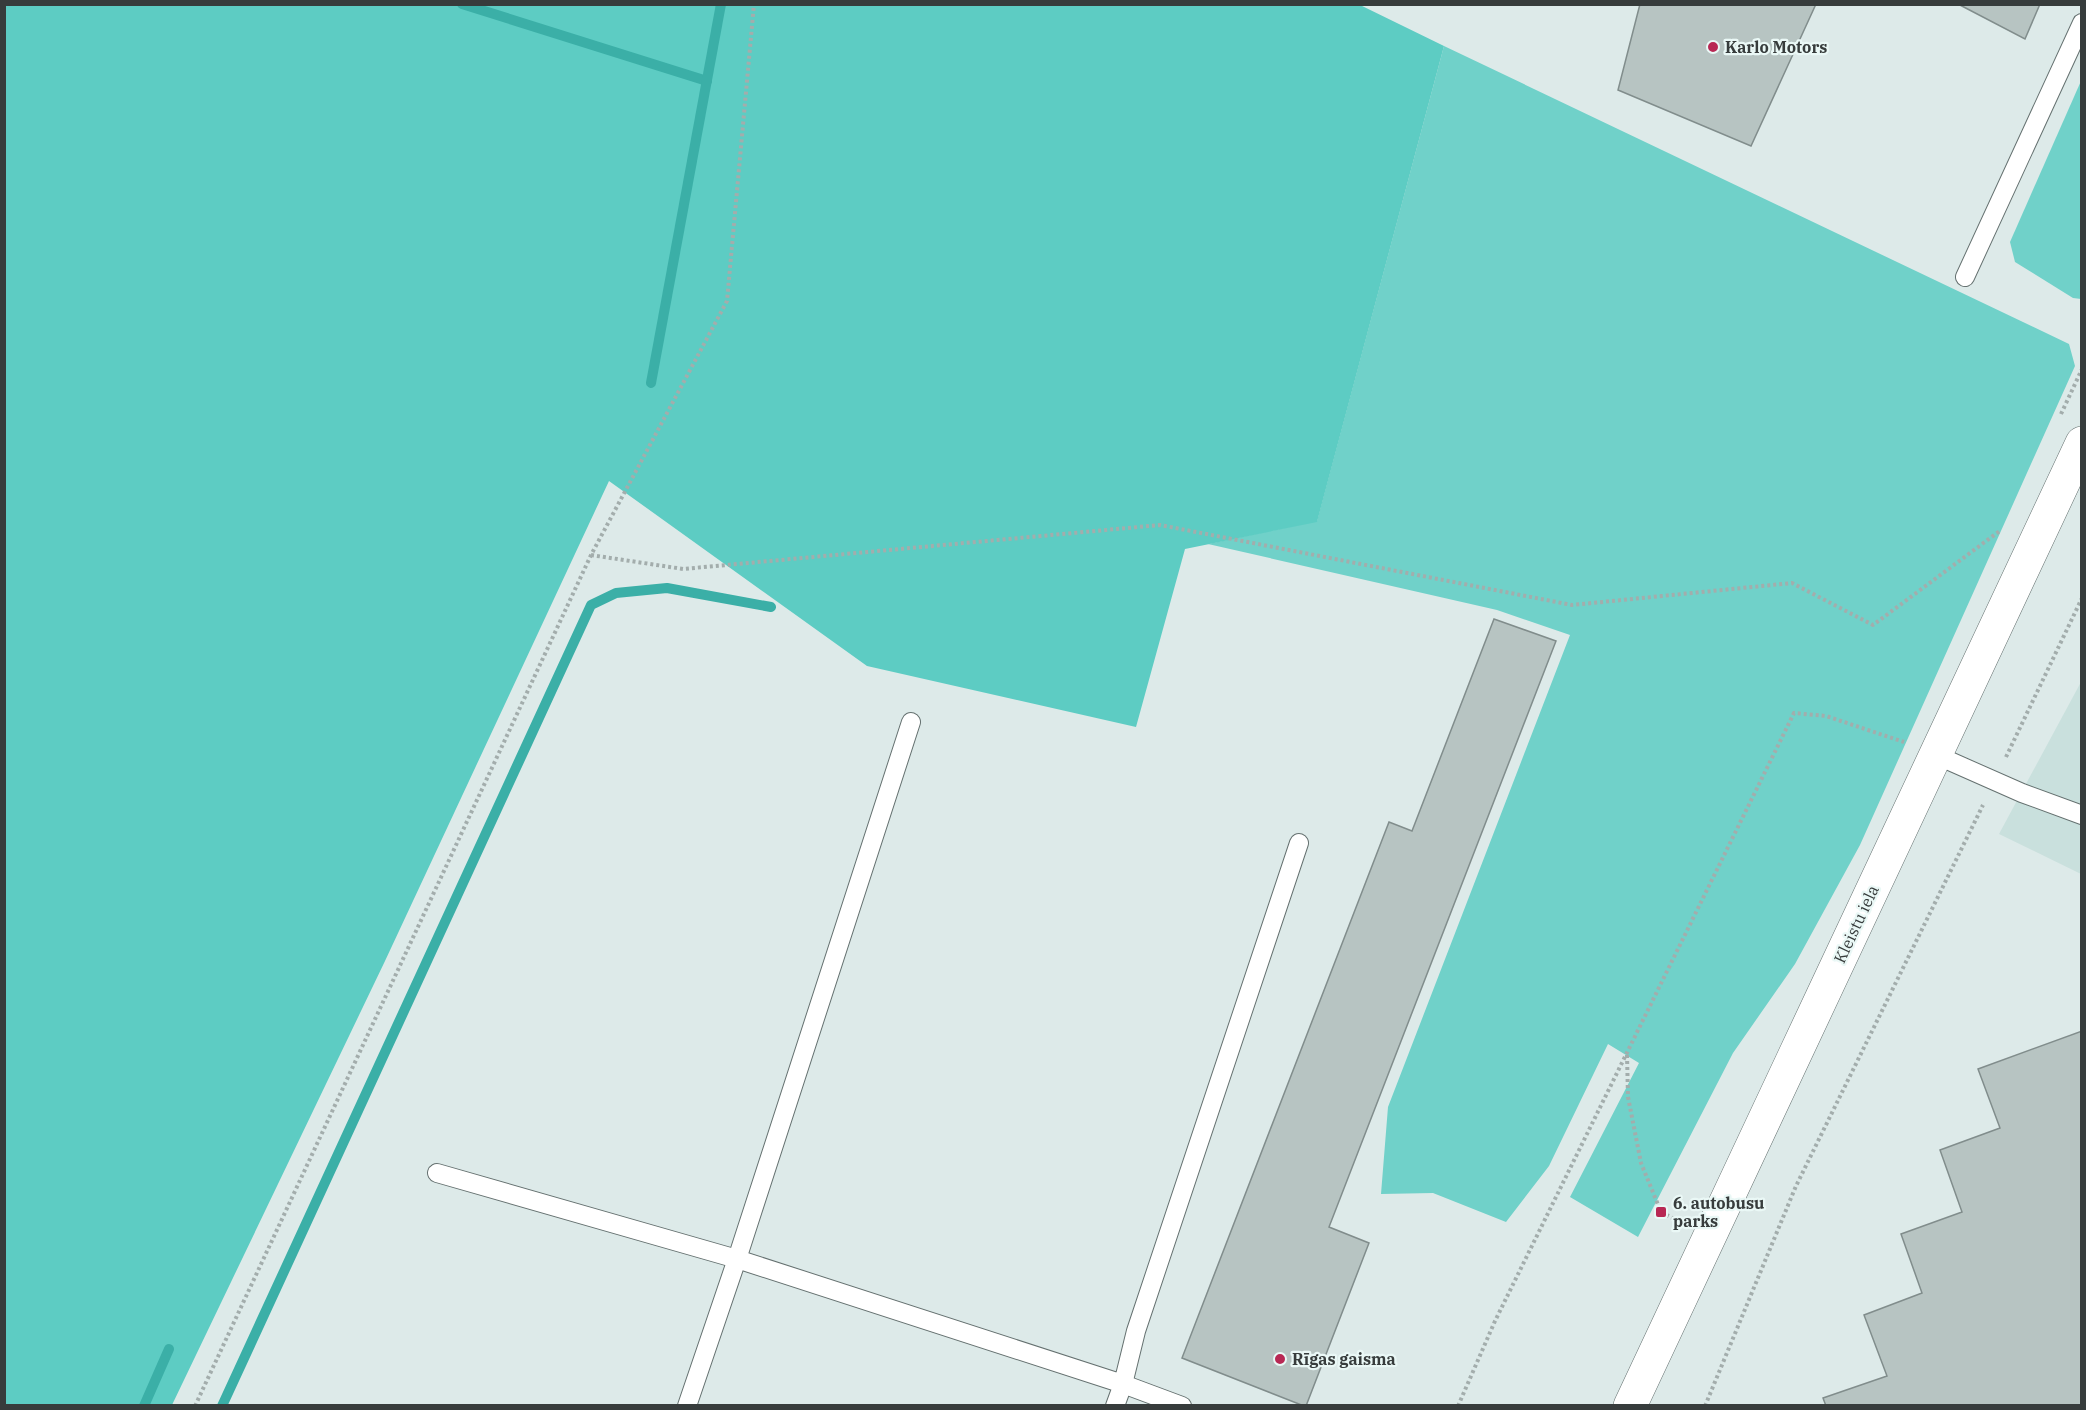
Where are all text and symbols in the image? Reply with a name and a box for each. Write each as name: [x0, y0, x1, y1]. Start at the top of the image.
place label: Karlo Motors: [1725, 37, 1827, 57]
marker: Karlo Motors: [1706, 40, 1720, 54]
street label: Kleistu iela: [1829, 882, 1883, 966]
place label: 6. autobusu parks: [1673, 1193, 1764, 1231]
marker: 6. autobusu parks: [1654, 1205, 1668, 1219]
place label: Rīgas gaisma: [1292, 1349, 1396, 1369]
marker: Rīgas gaisma: [1273, 1352, 1287, 1366]

